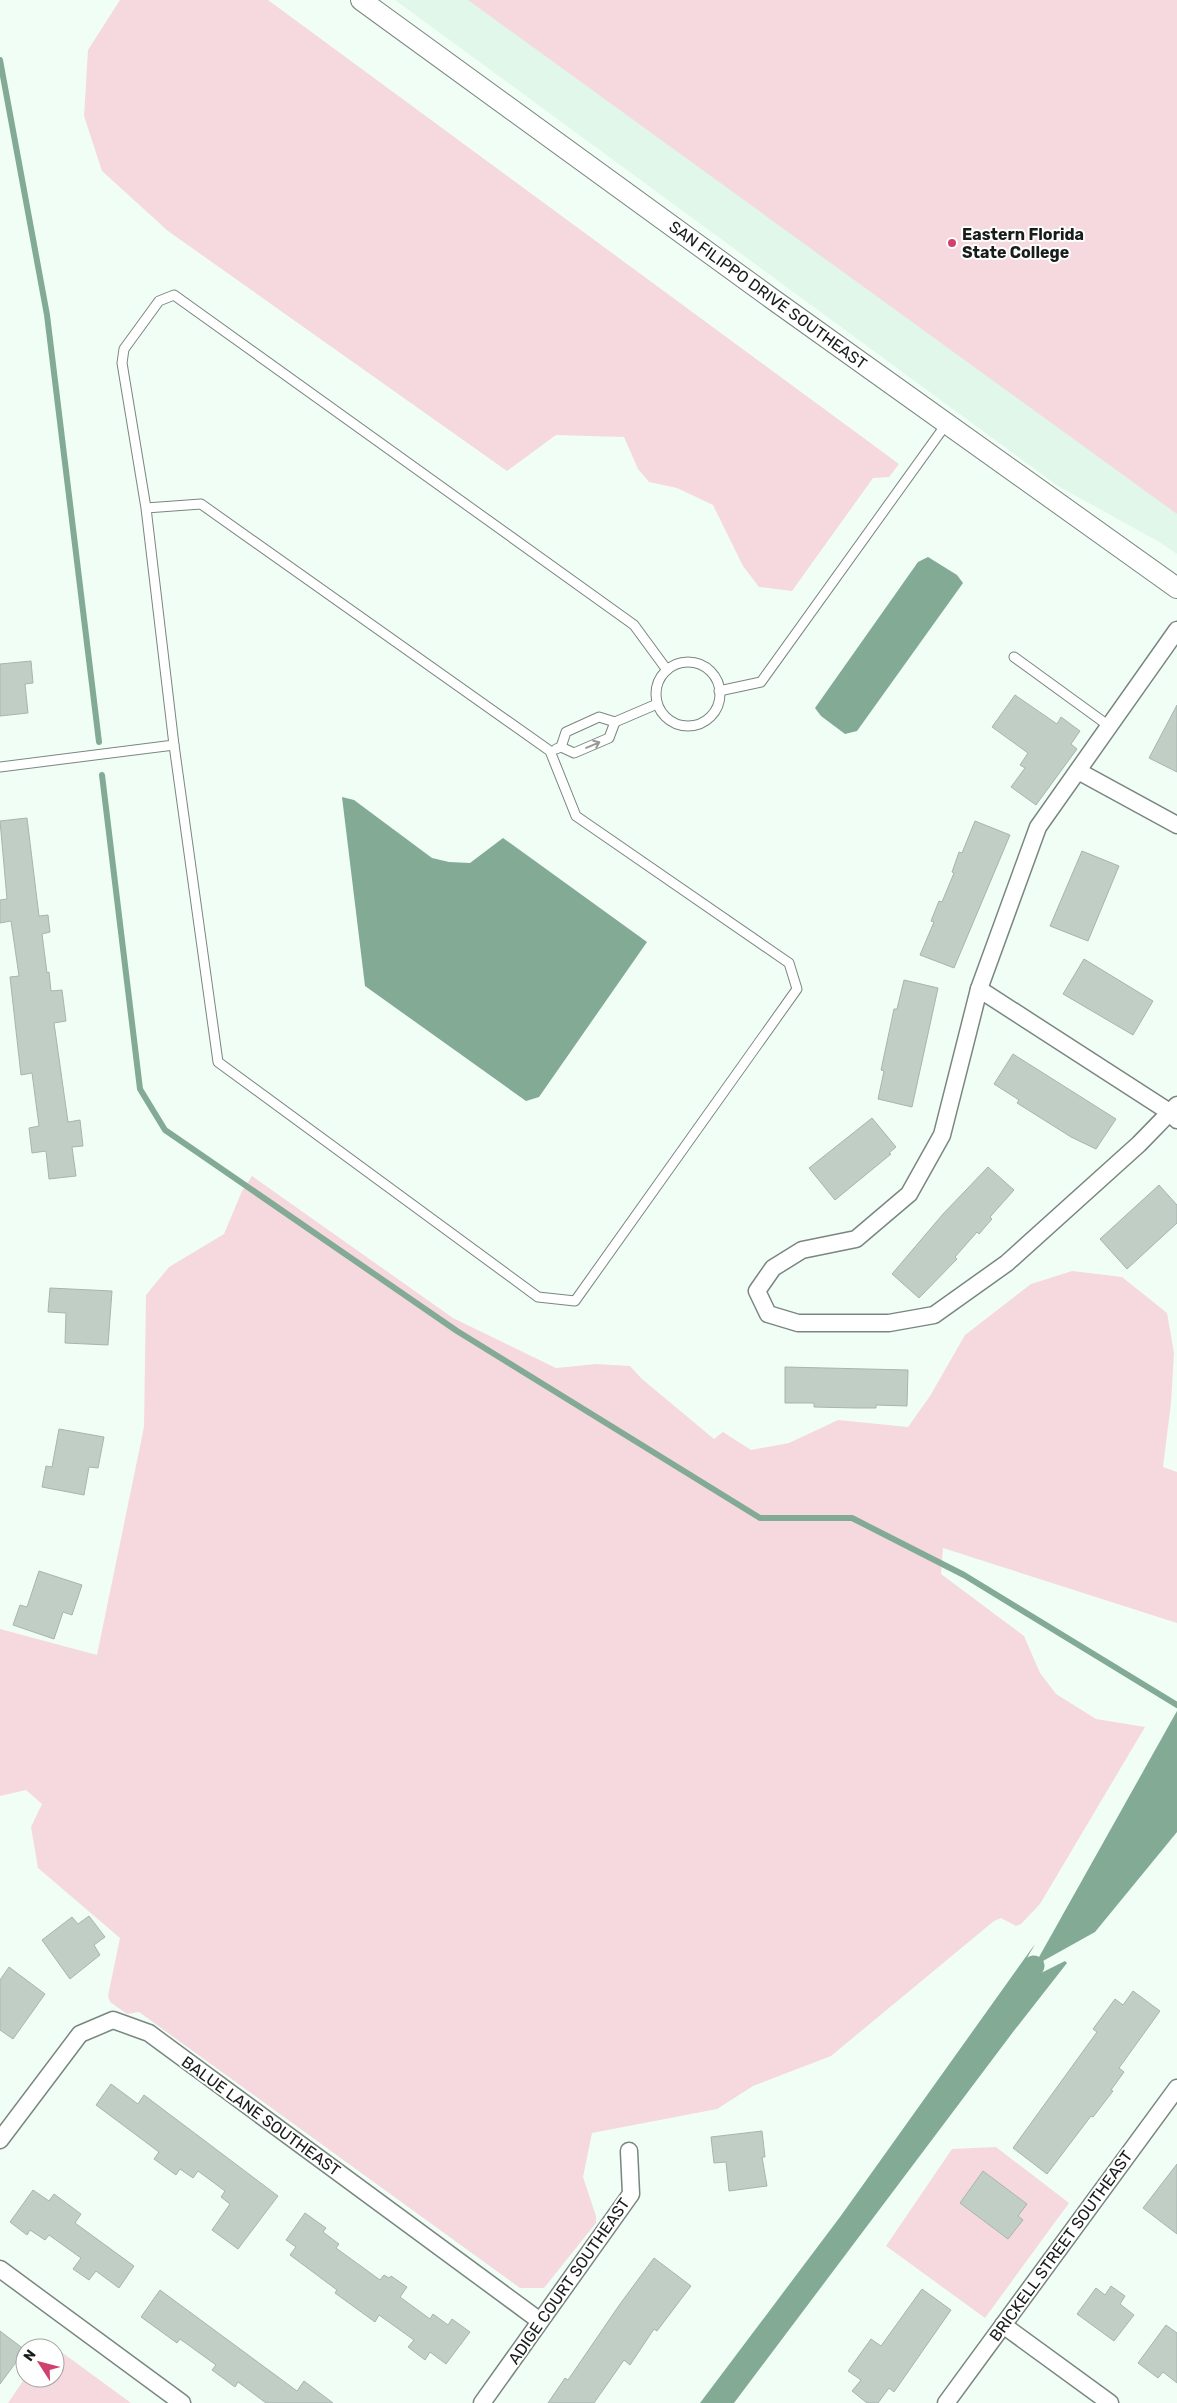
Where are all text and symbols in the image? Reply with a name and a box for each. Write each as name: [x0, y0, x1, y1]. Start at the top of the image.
street label: SAN FILIPPO DRIVE SOUTHEAST: [665, 217, 871, 373]
place label: Eastern Florida State College: [962, 225, 1084, 262]
marker: Eastern Florida State College: [946, 237, 958, 249]
one-way arrow: [585, 739, 600, 749]
street label: BALUE LANE SOUTHEAST: [178, 2052, 344, 2180]
street label: BRICKELL STREET SOUTHEAST: [985, 2147, 1137, 2345]
street label: ADIGE COURT SOUTHEAST: [504, 2194, 634, 2368]
north arrow: [15, 2338, 65, 2388]
text: N: [20, 2347, 40, 2365]

